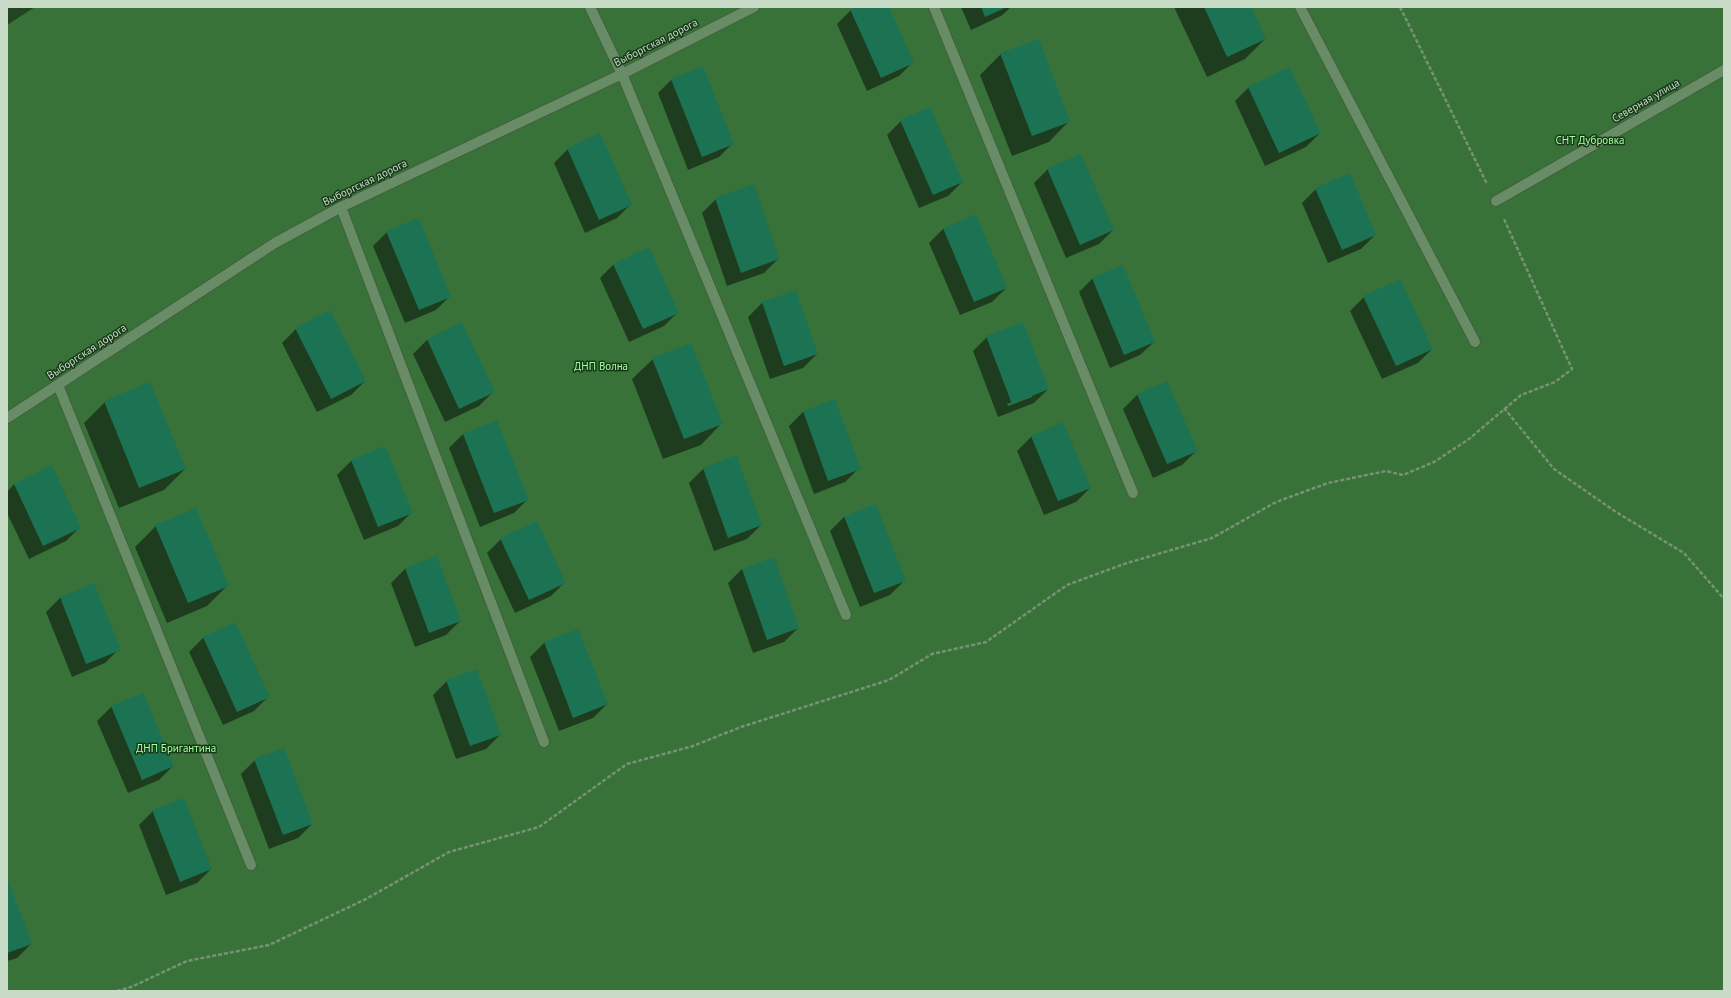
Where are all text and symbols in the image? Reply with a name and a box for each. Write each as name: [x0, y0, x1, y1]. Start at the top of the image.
street label: Выборгская дорога: [612, 16, 700, 70]
street label: Северная улица: [1610, 76, 1682, 126]
park label: СНТ Дубровка: [1556, 134, 1624, 148]
street label: Выборгская дорога: [321, 157, 409, 209]
street label: Выборгская дорога: [45, 321, 129, 383]
park label: ДНП Волна: [574, 360, 628, 374]
park label: ДНП Бригантина: [136, 742, 216, 756]

